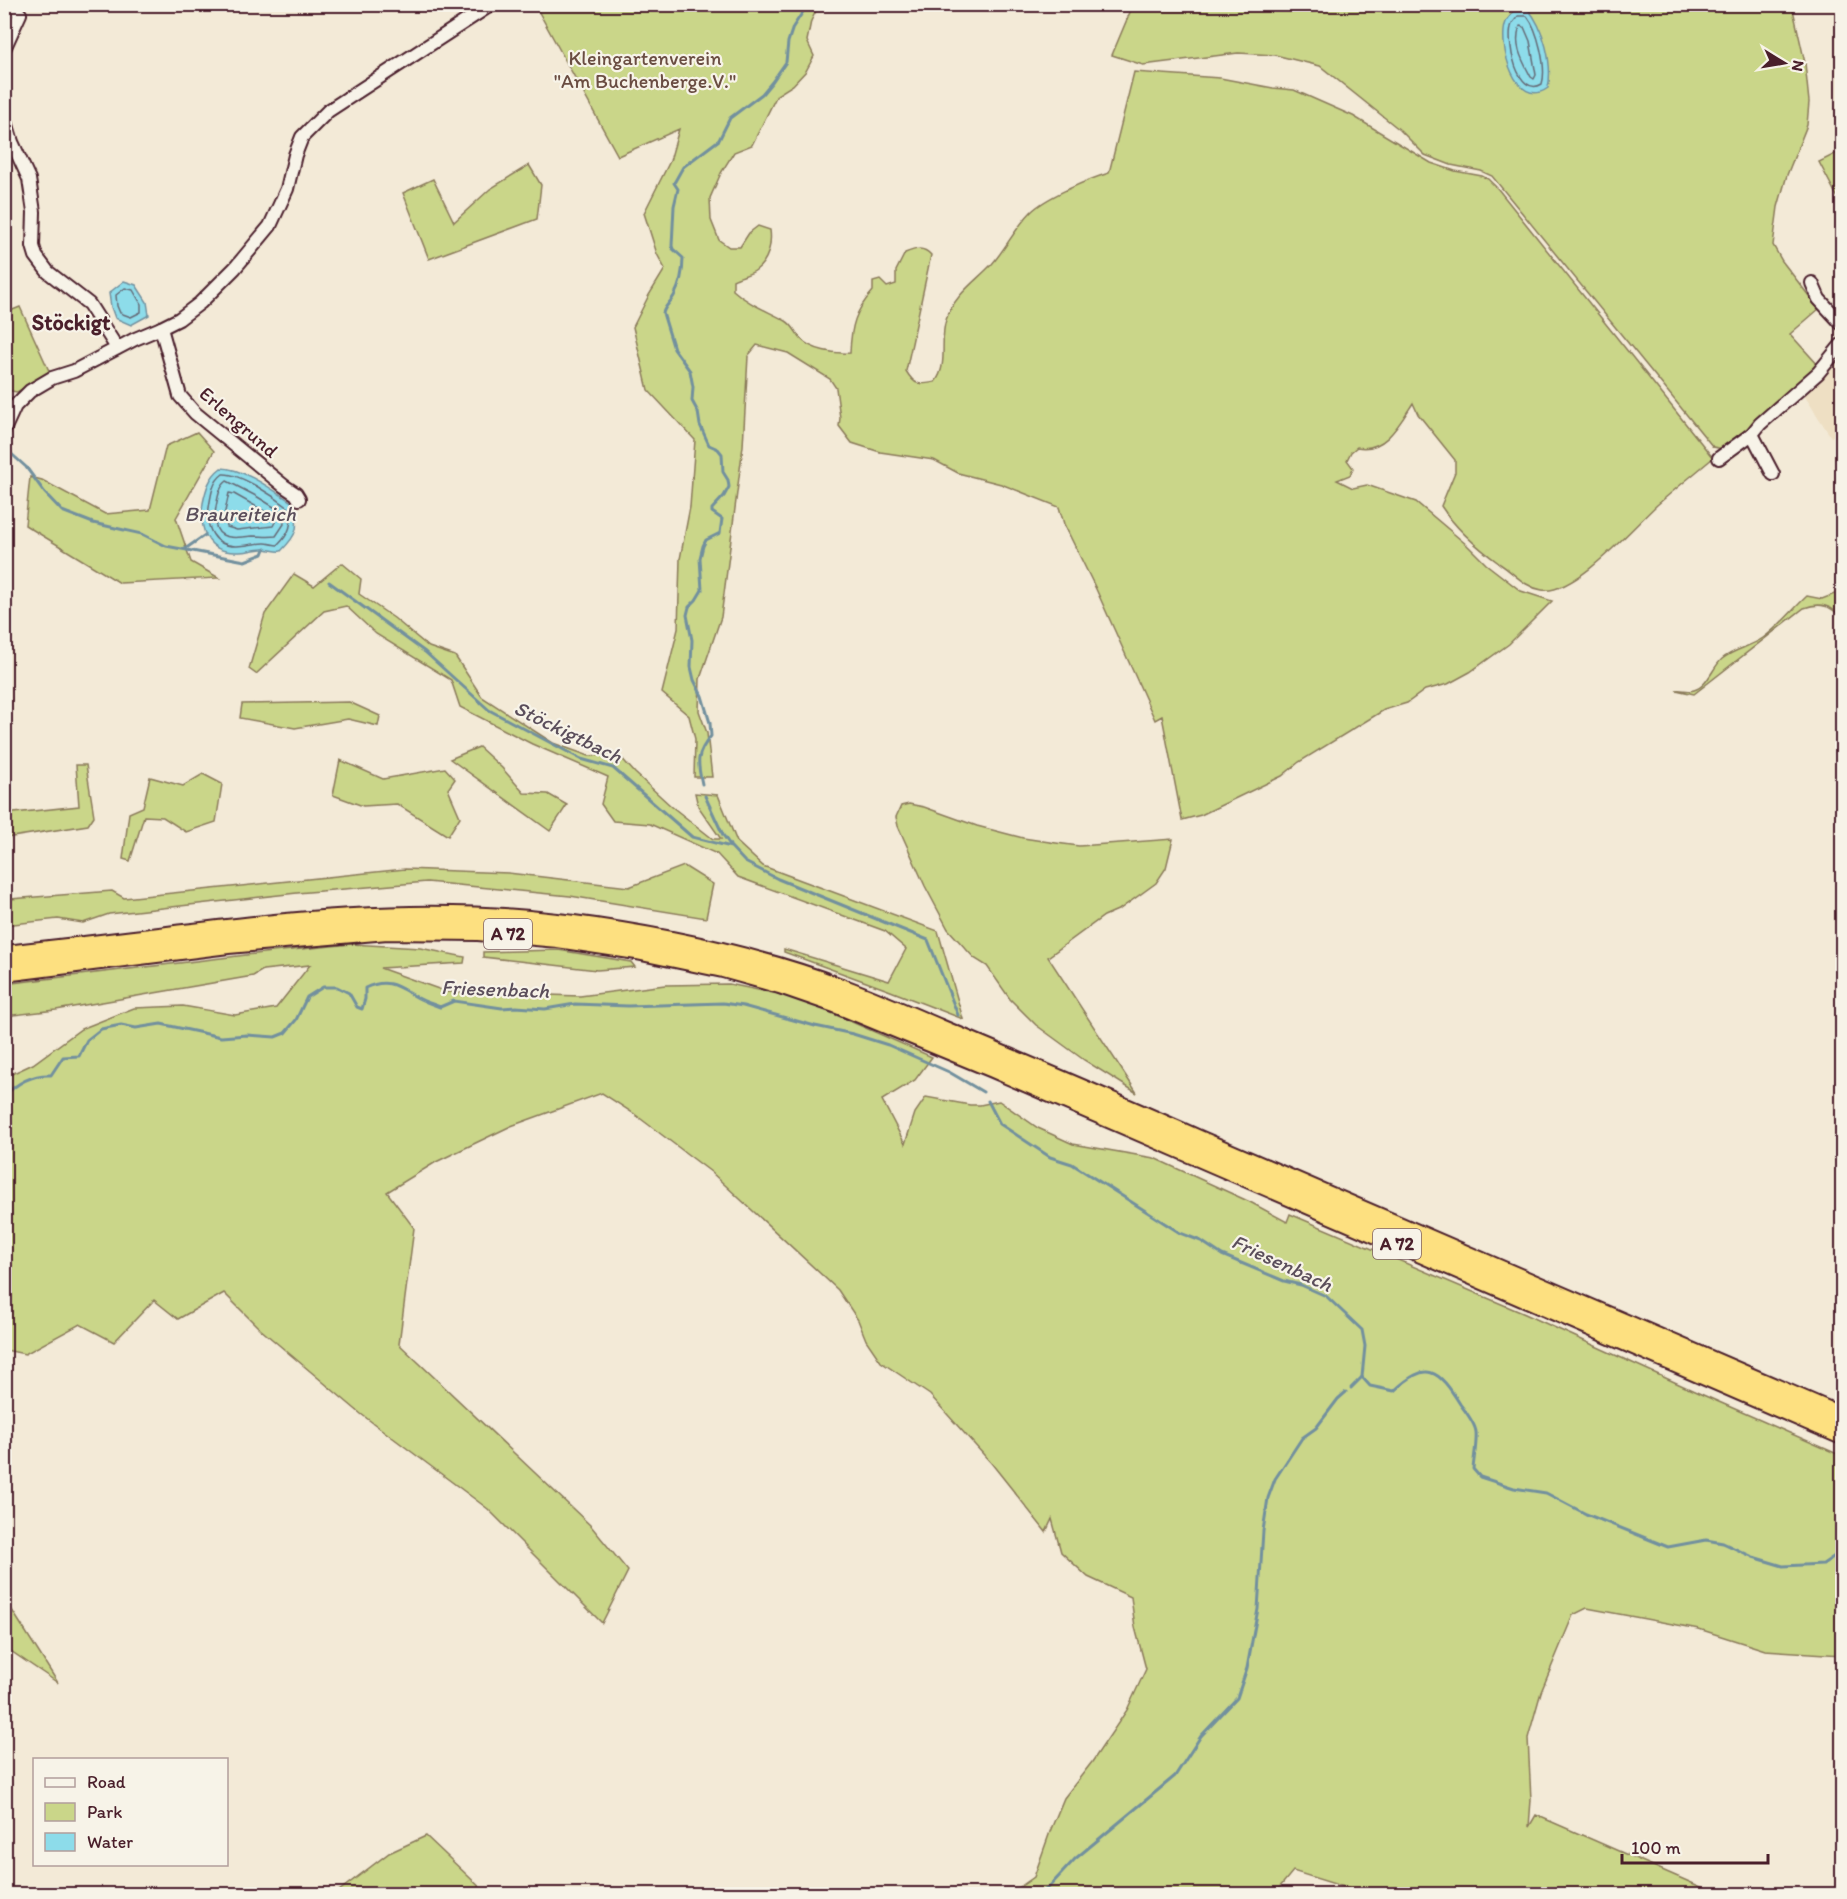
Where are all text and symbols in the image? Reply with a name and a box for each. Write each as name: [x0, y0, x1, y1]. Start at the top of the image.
north arrow: [1754, 33, 1814, 93]
park label: Kleingartenverein "Am Buchenberge.V.": [554, 46, 736, 93]
text: N: [1788, 59, 1809, 73]
district label: Stöckigt: [32, 309, 111, 336]
street label: Erlengrund: [195, 381, 283, 463]
water label: Braureiteich: [184, 501, 296, 526]
water label: Stöckigtbach: [510, 695, 626, 768]
road number: A 72: [484, 919, 532, 949]
water label: Friesenbach: [440, 974, 550, 1003]
water label: Friesenbach: [1228, 1228, 1337, 1297]
road number: A 72: [1373, 1229, 1421, 1259]
legend: [33, 1758, 228, 1866]
text: Road: [87, 1771, 126, 1793]
text: Park: [87, 1801, 122, 1823]
scale bar: [1622, 1827, 1768, 1865]
text: Water: [87, 1831, 133, 1853]
text: 100 m: [1631, 1837, 1681, 1859]

